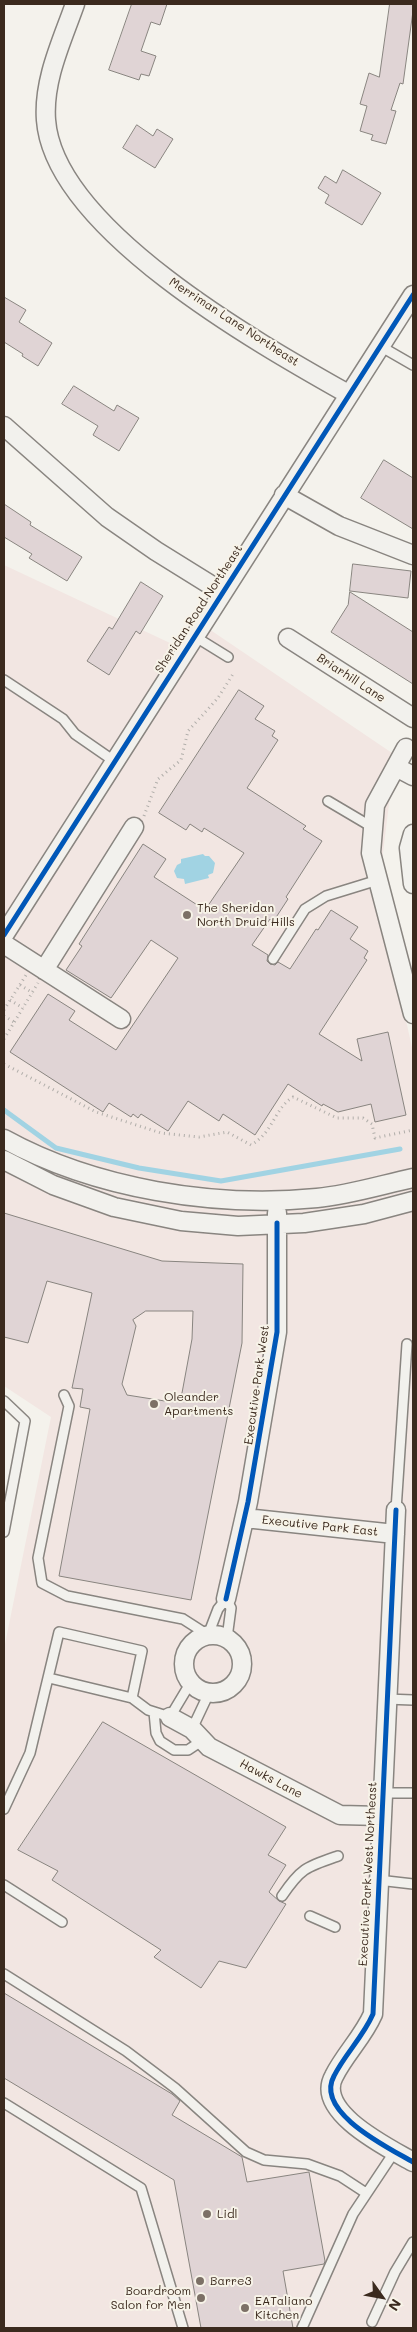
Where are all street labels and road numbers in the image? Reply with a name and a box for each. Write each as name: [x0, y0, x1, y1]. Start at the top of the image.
street label: Merriman Lane Northeast: [166, 275, 302, 369]
street label: Sheridan Road Northeast: [152, 542, 246, 676]
street label: Briarhill Lane: [314, 650, 388, 706]
street label: Executive Park West: [241, 1324, 273, 1446]
street label: Executive Park East: [261, 1513, 379, 1539]
street label: Hawks Lane: [237, 1756, 305, 1802]
street label: Executive Park West Northeast: [356, 1781, 380, 1967]

